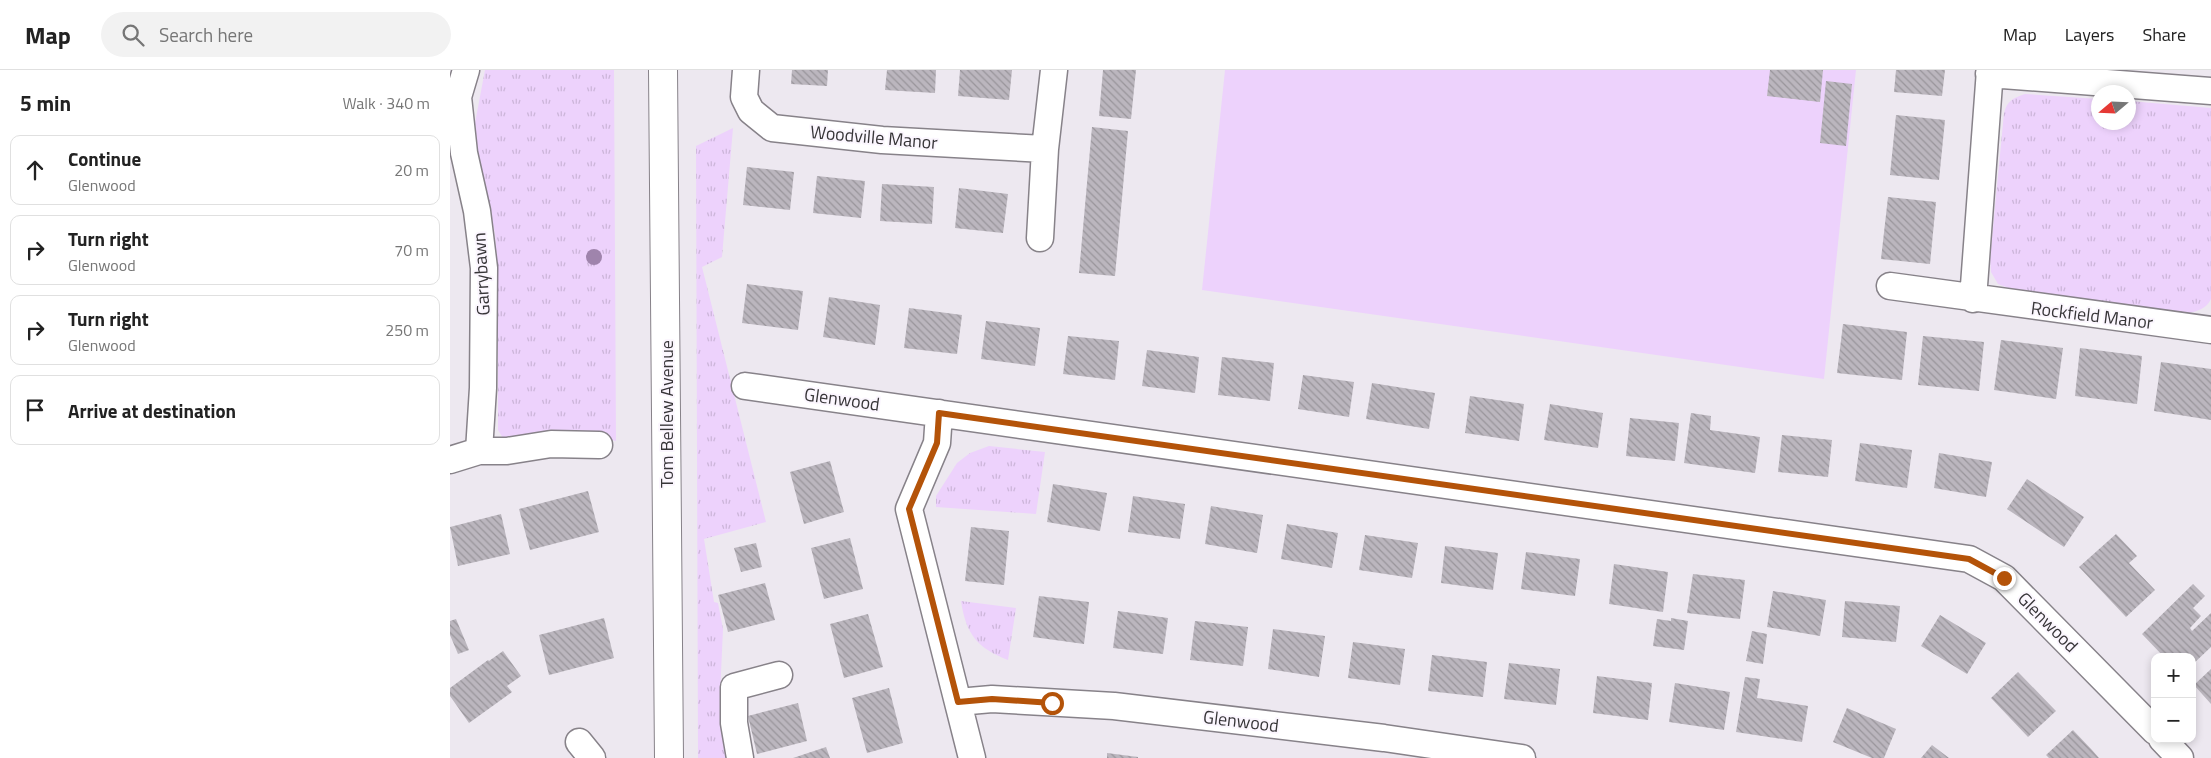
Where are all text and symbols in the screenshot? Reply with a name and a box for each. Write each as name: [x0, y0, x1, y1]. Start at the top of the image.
search box: [101, 12, 451, 57]
text: Map: [25, 17, 71, 53]
text: Search here: [159, 20, 253, 49]
icon: search: [119, 21, 147, 49]
text: Map: [2003, 21, 2037, 48]
text: Layers: [2065, 21, 2114, 48]
text: Share: [2142, 21, 2186, 48]
north arrow: [2091, 85, 2136, 130]
text: 5 min: [20, 87, 71, 119]
text: Walk · 340 m: [342, 91, 430, 115]
street label: Woodville Manor: [809, 118, 939, 156]
text: Continue: [68, 144, 141, 173]
icon: ahead: [21, 156, 49, 184]
text: 20 m: [394, 158, 429, 182]
text: Glenwood: [68, 173, 136, 197]
text: Turn right: [68, 224, 149, 253]
street label: Garrybawn: [465, 232, 497, 316]
icon: right: [21, 236, 49, 264]
text: 70 m: [394, 238, 429, 262]
text: Glenwood: [68, 253, 136, 277]
street label: Rockfield Manor: [2029, 294, 2155, 336]
text: Turn right: [68, 304, 149, 333]
icon: right: [21, 316, 49, 344]
text: 250 m: [385, 318, 429, 342]
text: Glenwood: [68, 333, 136, 357]
street label: Tom Bellew Avenue: [653, 340, 680, 488]
street label: Glenwood: [802, 380, 882, 418]
icon: arrive: [21, 396, 49, 424]
text: Arrive at destination: [68, 396, 236, 425]
route end: [1993, 567, 2016, 590]
street label: Glenwood: [2012, 586, 2084, 658]
map controls: [2151, 653, 2196, 743]
button: +: [2151, 653, 2196, 698]
route start: [1041, 692, 1064, 715]
button: −: [2151, 698, 2196, 743]
street label: Glenwood: [1202, 703, 1280, 739]

